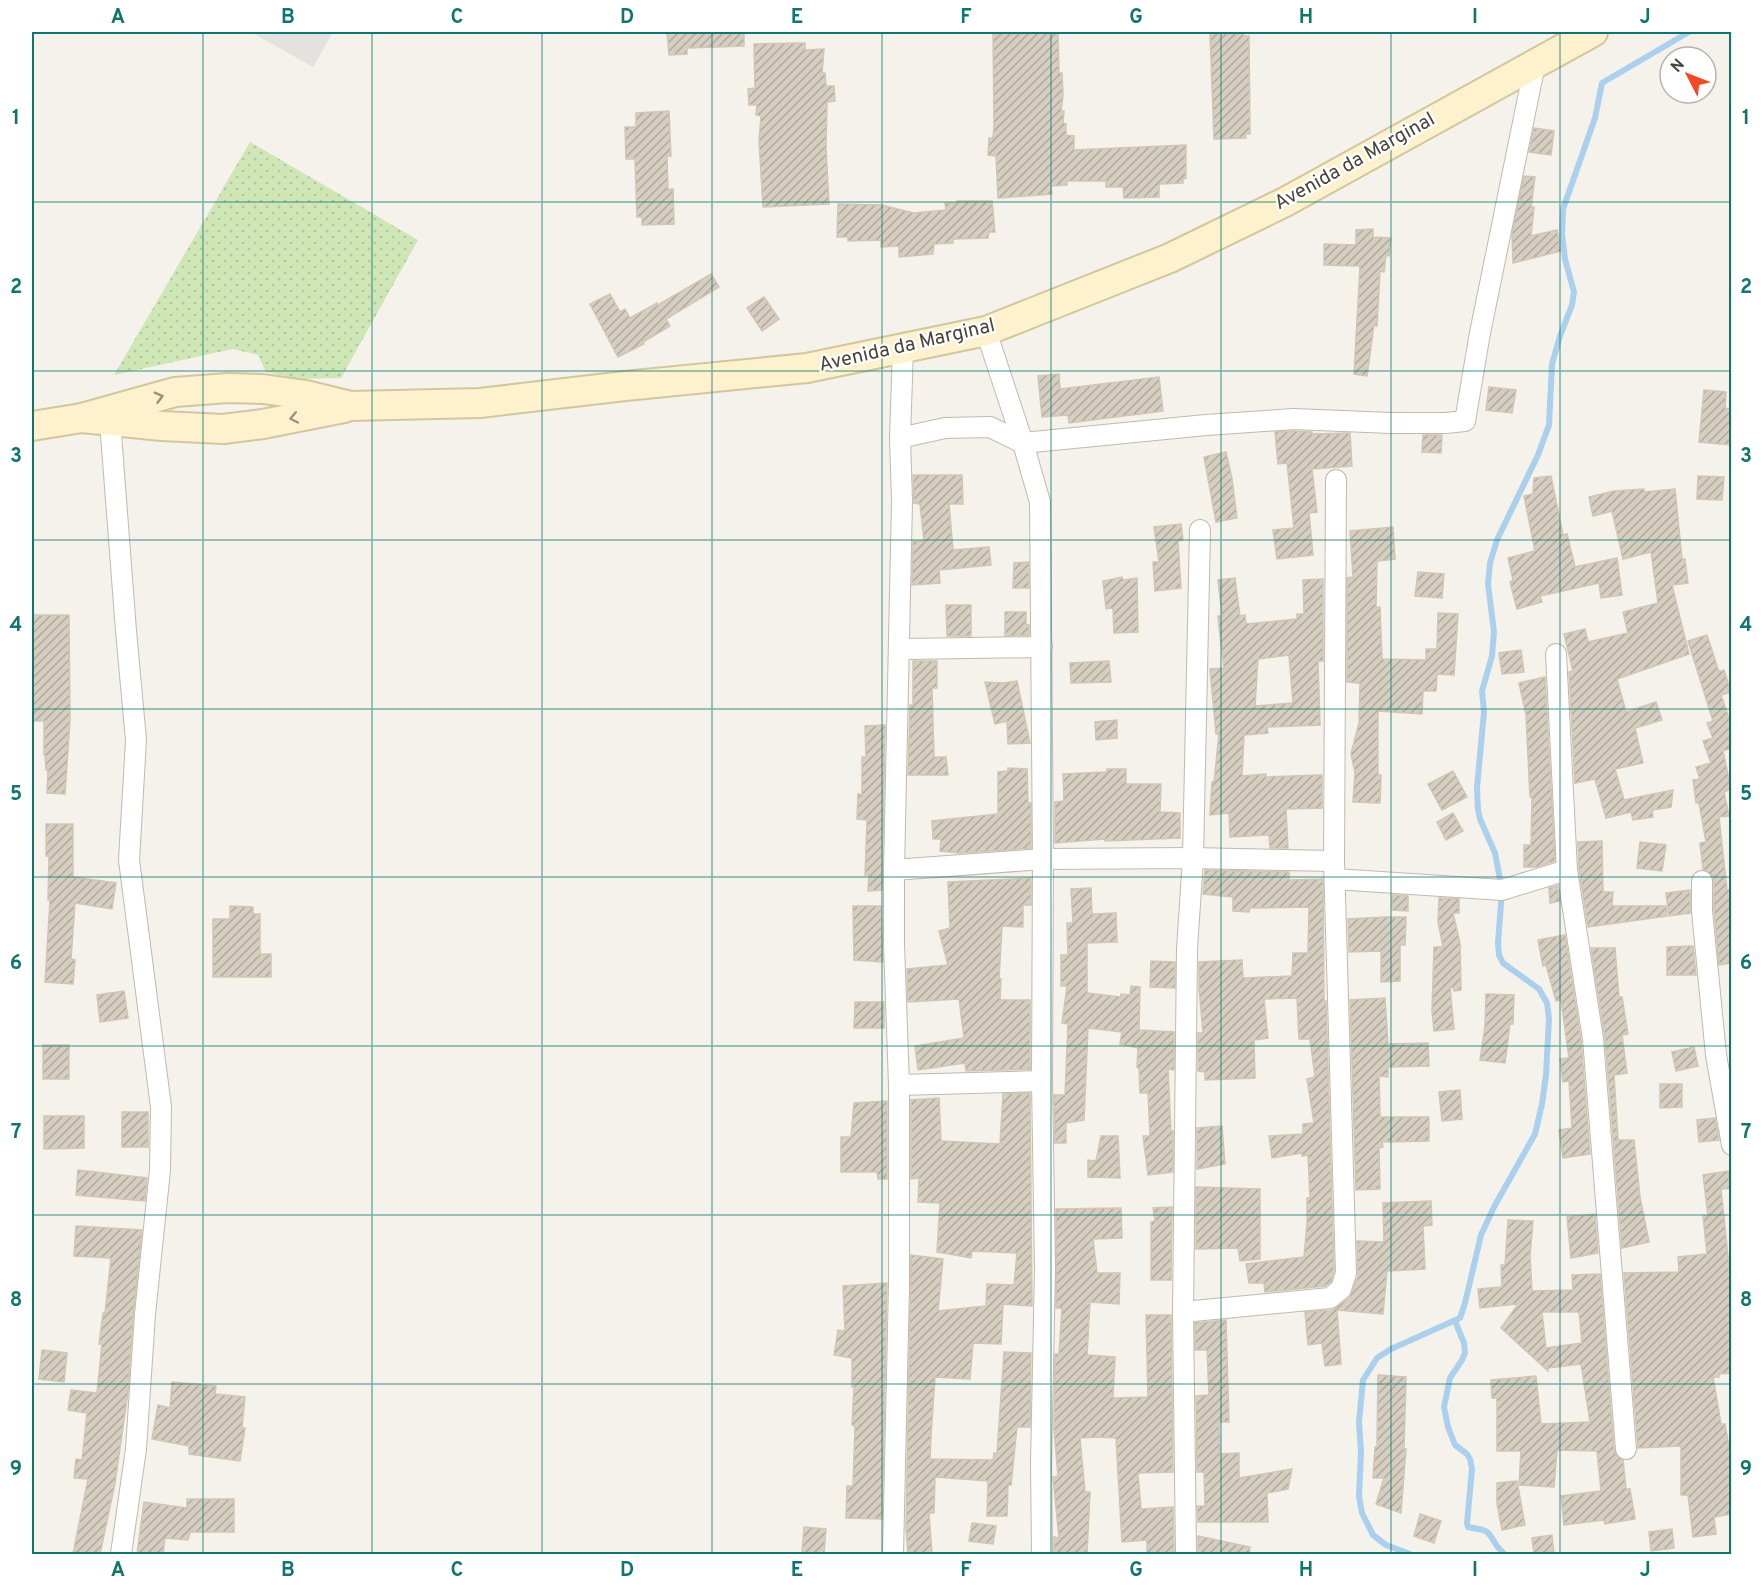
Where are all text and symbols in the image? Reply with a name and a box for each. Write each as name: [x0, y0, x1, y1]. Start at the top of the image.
text: A: [111, 5, 125, 31]
text: B: [281, 5, 295, 31]
text: C: [451, 5, 463, 31]
text: D: [620, 5, 634, 31]
text: E: [791, 5, 803, 31]
text: F: [960, 5, 972, 31]
text: G: [1129, 5, 1143, 31]
text: H: [1299, 5, 1313, 31]
text: I: [1472, 5, 1478, 31]
text: J: [1639, 5, 1651, 31]
north arrow: [1658, 45, 1718, 105]
text: N: [1667, 55, 1690, 77]
text: 1: [12, 106, 20, 132]
text: 1: [1742, 106, 1750, 132]
street label: Avenida da Marginal: [1270, 107, 1440, 217]
text: 2: [10, 275, 22, 301]
text: 2: [1740, 275, 1752, 301]
street label: Avenida da Marginal: [816, 313, 998, 379]
one-way arrow: [154, 391, 164, 404]
one-way arrow: [289, 411, 299, 424]
text: 3: [10, 444, 22, 470]
text: 3: [1740, 444, 1752, 470]
text: 4: [10, 613, 22, 639]
text: 4: [1740, 613, 1752, 639]
text: 5: [10, 782, 22, 808]
text: 5: [1740, 782, 1752, 808]
text: 6: [10, 951, 22, 977]
text: 6: [1740, 951, 1752, 977]
text: 7: [11, 1120, 21, 1146]
text: 7: [1741, 1120, 1751, 1146]
text: 8: [10, 1288, 22, 1314]
text: 8: [1740, 1288, 1752, 1314]
text: 9: [10, 1457, 22, 1483]
text: 9: [1740, 1457, 1752, 1483]
text: A: [111, 1558, 125, 1584]
text: B: [281, 1558, 295, 1584]
text: C: [451, 1558, 463, 1584]
text: D: [620, 1558, 634, 1584]
text: E: [791, 1558, 803, 1584]
text: F: [960, 1558, 972, 1584]
text: G: [1129, 1558, 1143, 1584]
text: H: [1299, 1558, 1313, 1584]
text: I: [1472, 1558, 1478, 1584]
text: J: [1639, 1558, 1651, 1584]

